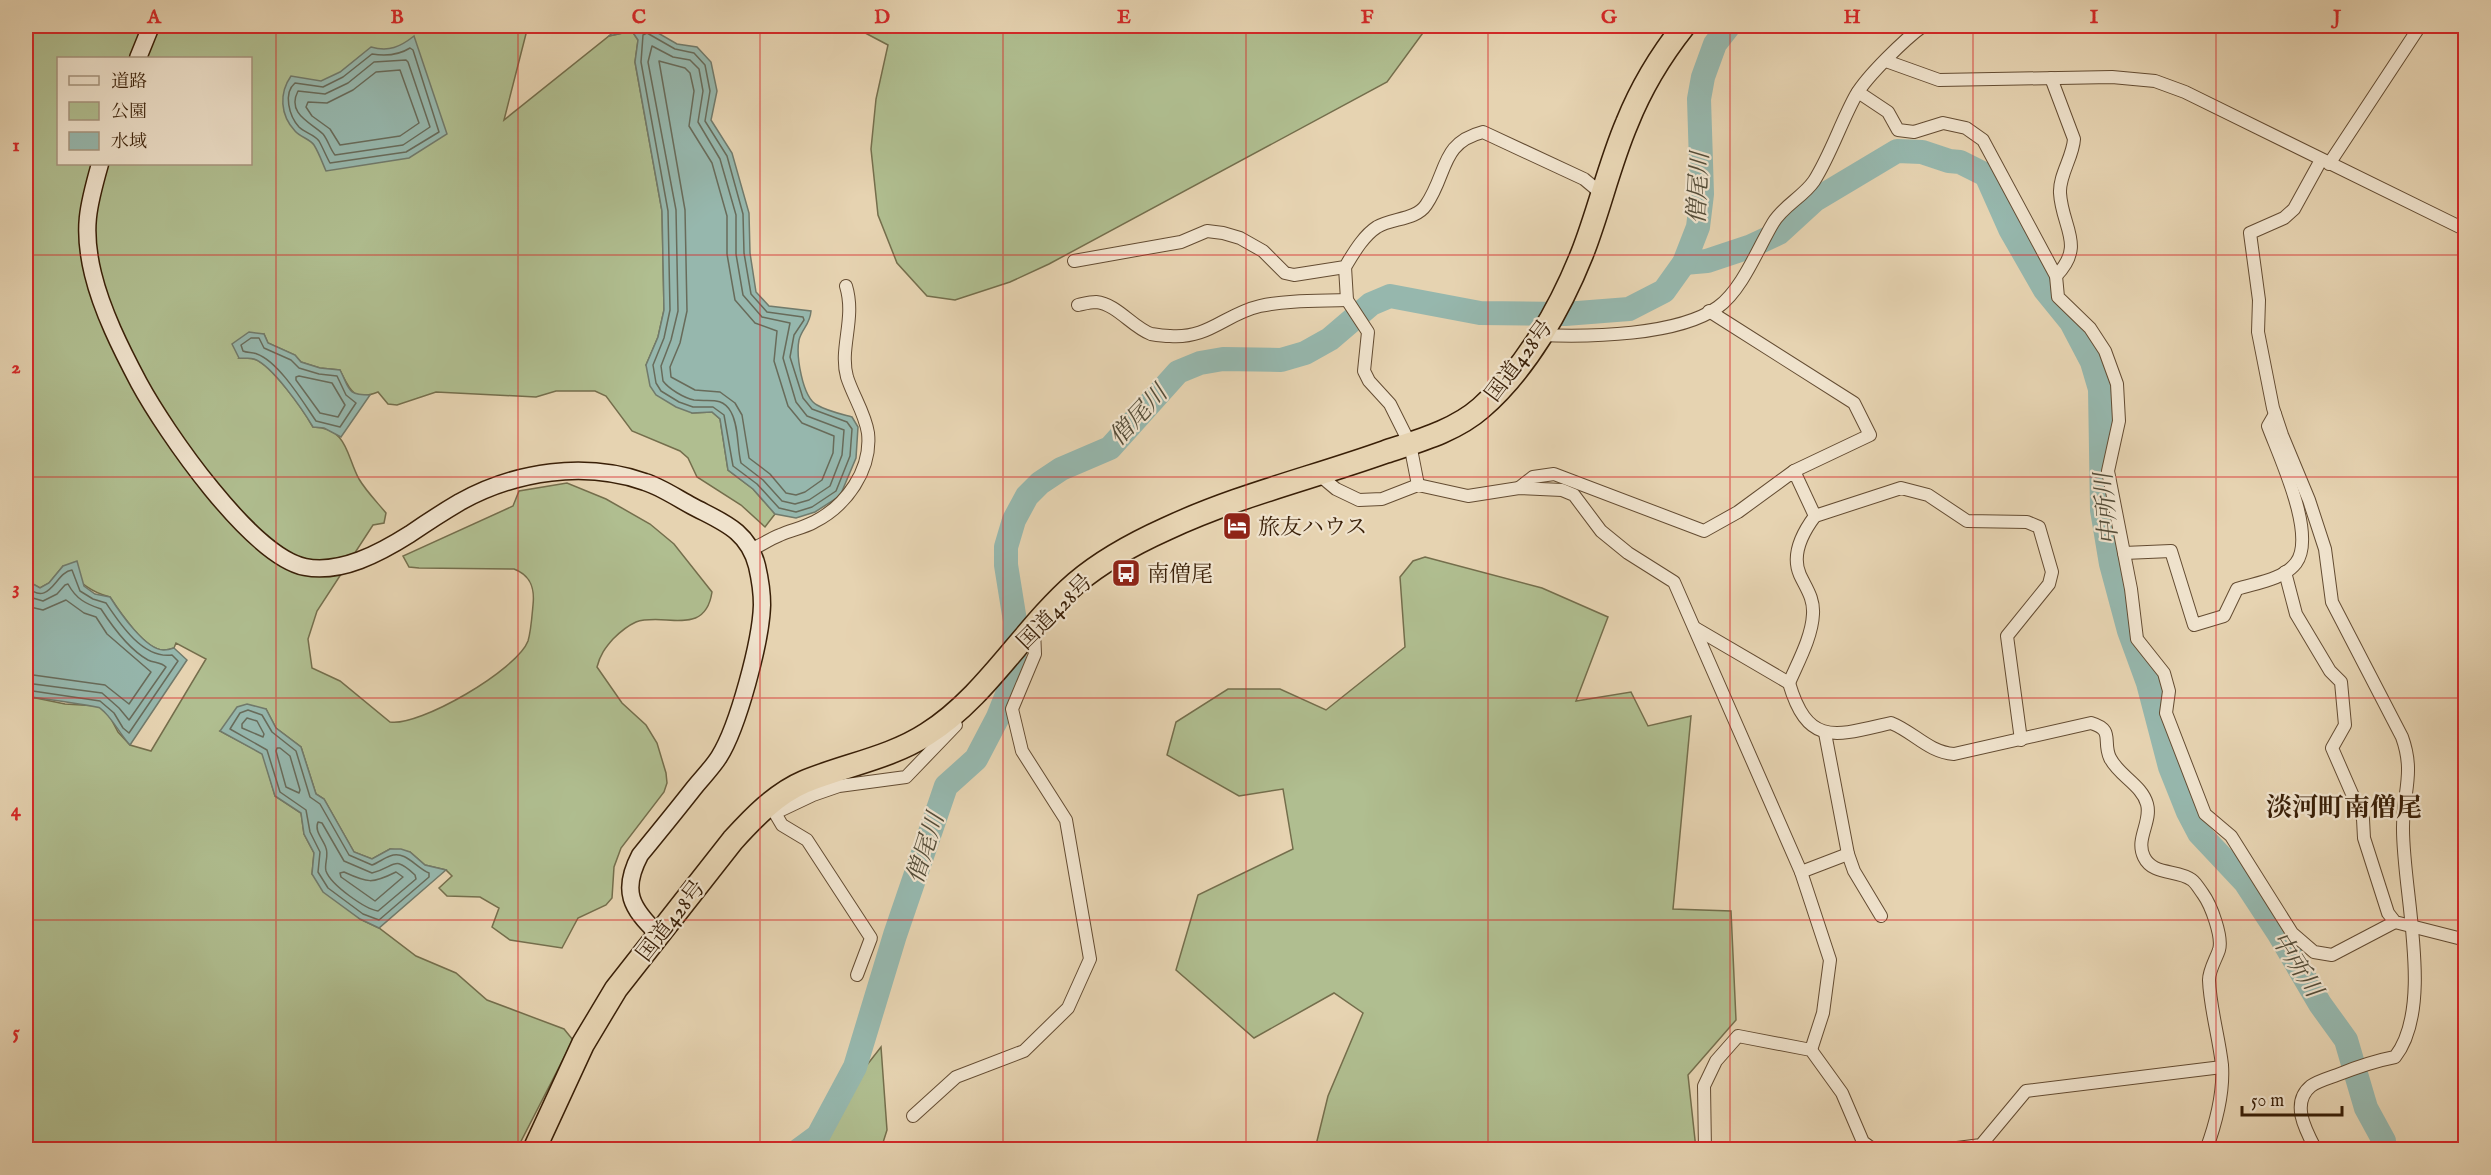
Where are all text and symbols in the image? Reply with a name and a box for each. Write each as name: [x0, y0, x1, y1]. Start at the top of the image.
text: A: [146, 5, 162, 30]
text: B: [390, 5, 404, 30]
text: C: [632, 5, 646, 30]
text: D: [874, 5, 890, 30]
text: E: [1117, 5, 1131, 30]
text: F: [1361, 5, 1374, 30]
text: G: [1601, 5, 1618, 30]
text: H: [1843, 5, 1861, 30]
text: I: [2090, 5, 2099, 30]
text: J: [2330, 5, 2342, 30]
legend: [57, 57, 252, 165]
text: 道路: [111, 71, 147, 94]
text: 公園: [111, 101, 147, 124]
text: 水域: [111, 131, 147, 154]
text: 1: [12, 133, 20, 158]
water label: 僧尾川: [1682, 148, 1717, 225]
street label: 国道428号: [1480, 315, 1560, 408]
text: 2: [11, 355, 21, 380]
water label: 僧尾川: [1103, 377, 1177, 453]
water label: 中所川: [2089, 469, 2126, 546]
hotel icon: 旅友ハウス: [1221, 510, 1253, 542]
place label: 旅友ハウス: [1258, 514, 1367, 542]
bus stop icon: 南僧尾: [1110, 557, 1142, 589]
place label: 南僧尾: [1147, 561, 1213, 589]
street label: 国道428号: [1012, 569, 1099, 656]
text: 3: [12, 576, 20, 601]
district label: 淡河町南僧尾: [2266, 792, 2422, 825]
text: 4: [11, 798, 22, 823]
water label: 僧尾川: [901, 807, 953, 887]
street label: 国道428号: [631, 875, 712, 968]
water label: 中所川: [2263, 926, 2330, 1006]
text: 5: [12, 1020, 20, 1045]
scale bar: [2242, 1079, 2342, 1117]
text: 50 m: [2251, 1090, 2284, 1113]

